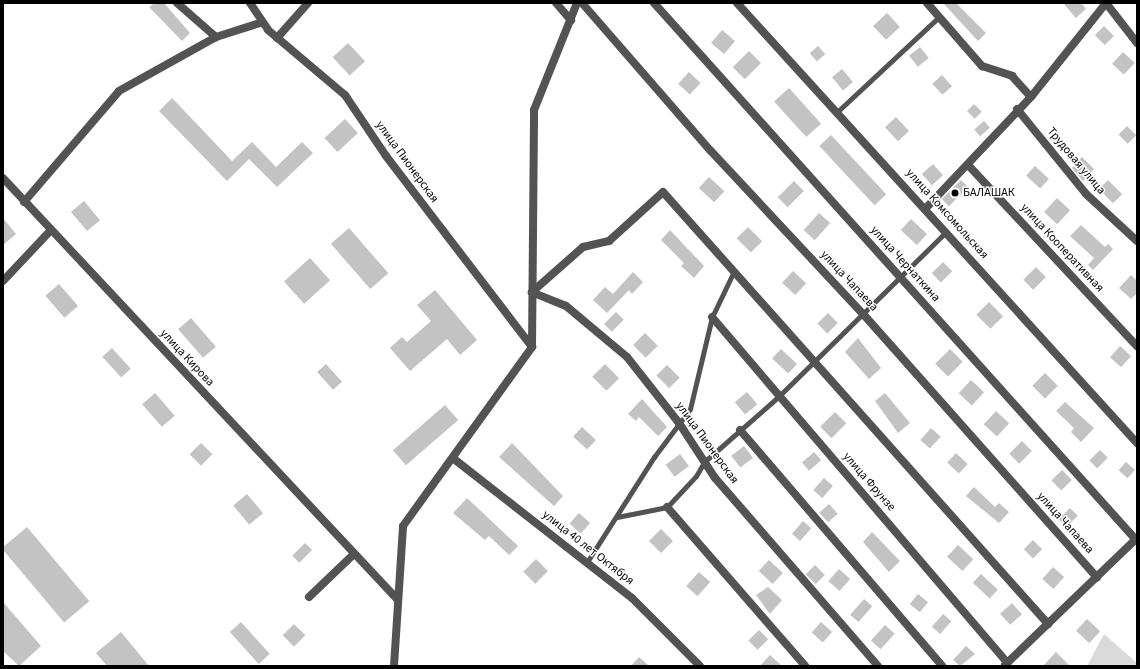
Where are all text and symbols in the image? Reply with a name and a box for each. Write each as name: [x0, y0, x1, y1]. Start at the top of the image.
street label: улица Пионерская: [372, 118, 442, 206]
street label: Трудовая улица: [1044, 125, 1108, 197]
street label: улица Комсомольская: [903, 166, 991, 262]
place label: БАЛАШАК: [963, 186, 1015, 200]
marker: БАЛАШАК: [950, 188, 960, 198]
street label: улица Кооперативная: [1017, 201, 1107, 295]
street label: улица Чернаткина: [867, 223, 943, 305]
street label: улица Чапаева: [817, 248, 881, 314]
street label: улица Кирова: [157, 326, 217, 390]
street label: улица Пионерская: [672, 399, 742, 487]
street label: улица Фрунзе: [840, 450, 898, 514]
street label: улица Чапаева: [1034, 489, 1096, 557]
street label: улица 40 лет Октября: [539, 508, 637, 588]

